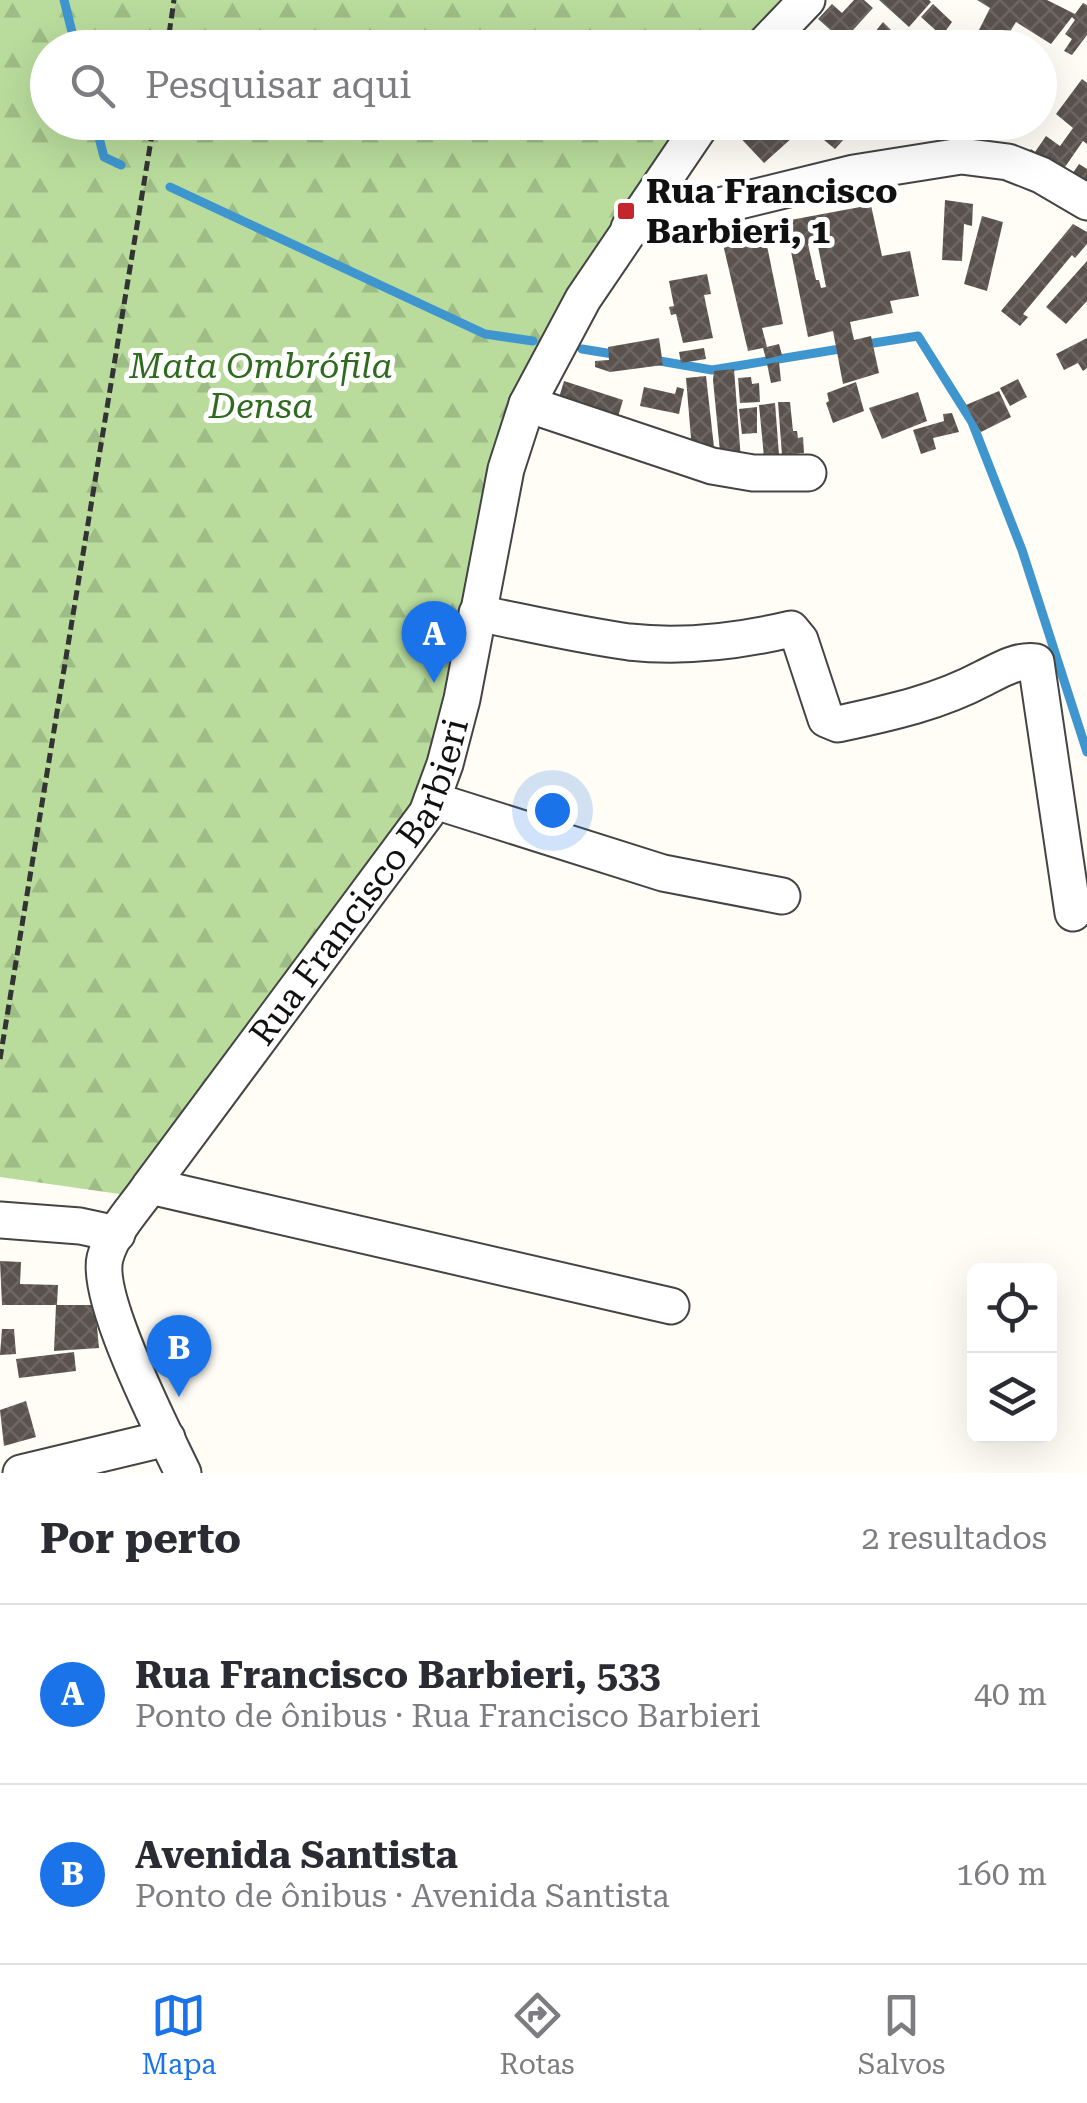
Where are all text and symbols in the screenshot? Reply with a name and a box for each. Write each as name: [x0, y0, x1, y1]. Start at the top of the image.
search box: [30, 30, 1057, 140]
icon: search: [65, 58, 120, 113]
text: Pesquisar aqui: [145, 63, 411, 107]
place label: Rua Francisco Barbieri, 1: [646, 171, 898, 252]
marker: Rua Francisco Barbieri, 1: [615, 200, 637, 222]
park label: Mata Ombrófila Densa: [128, 346, 393, 427]
pin: A: [402, 600, 466, 683]
street label: Rua Francisco Barbieri: [241, 714, 476, 1053]
your location: [527, 785, 578, 836]
map controls: [967, 1263, 1057, 1443]
button: locate: [967, 1263, 1057, 1353]
pin: B: [146, 1314, 212, 1397]
button: layers: [967, 1353, 1057, 1443]
text: Por perto: [40, 1514, 241, 1563]
text: 2 resultados: [862, 1519, 1047, 1557]
text: Rua Francisco Barbieri, 533: [135, 1653, 661, 1697]
text: A: [61, 1675, 84, 1713]
text: 40 m: [974, 1675, 1047, 1713]
text: Ponto de ônibus · Rua Francisco Barbieri: [135, 1697, 760, 1735]
text: Avenida Santista: [135, 1833, 458, 1877]
text: B: [61, 1855, 84, 1893]
text: 160 m: [956, 1855, 1047, 1893]
text: Ponto de ônibus · Avenida Santista: [135, 1877, 670, 1915]
tab: Mapa: [142, 1988, 216, 2081]
tab: Rotas: [500, 1988, 575, 2081]
tab: Salvos: [858, 1988, 945, 2081]

